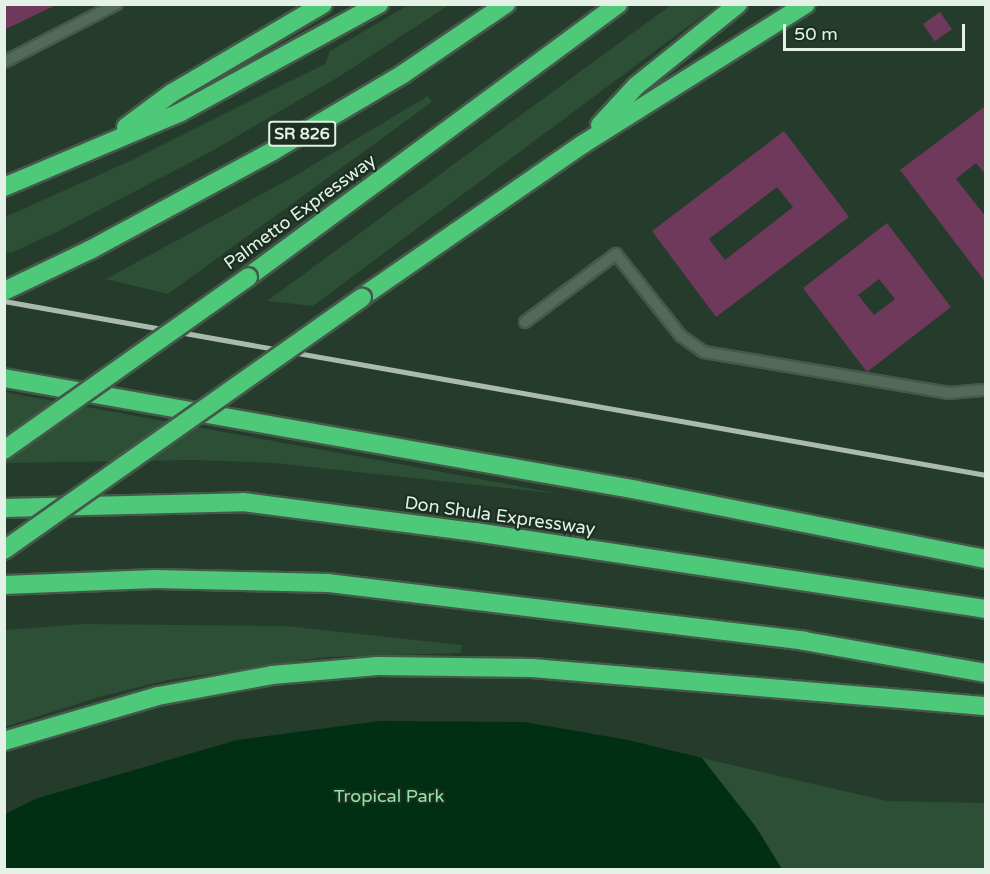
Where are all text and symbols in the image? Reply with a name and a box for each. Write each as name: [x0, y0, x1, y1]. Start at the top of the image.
scale bar: [786, 12, 968, 50]
text: 50 m: [794, 23, 838, 45]
road number: SR 826: [268, 121, 336, 147]
street label: Palmetto Expressway: [220, 150, 380, 274]
street label: Don Shula Expressway: [403, 492, 597, 540]
park label: Tropical Park: [334, 785, 444, 807]

